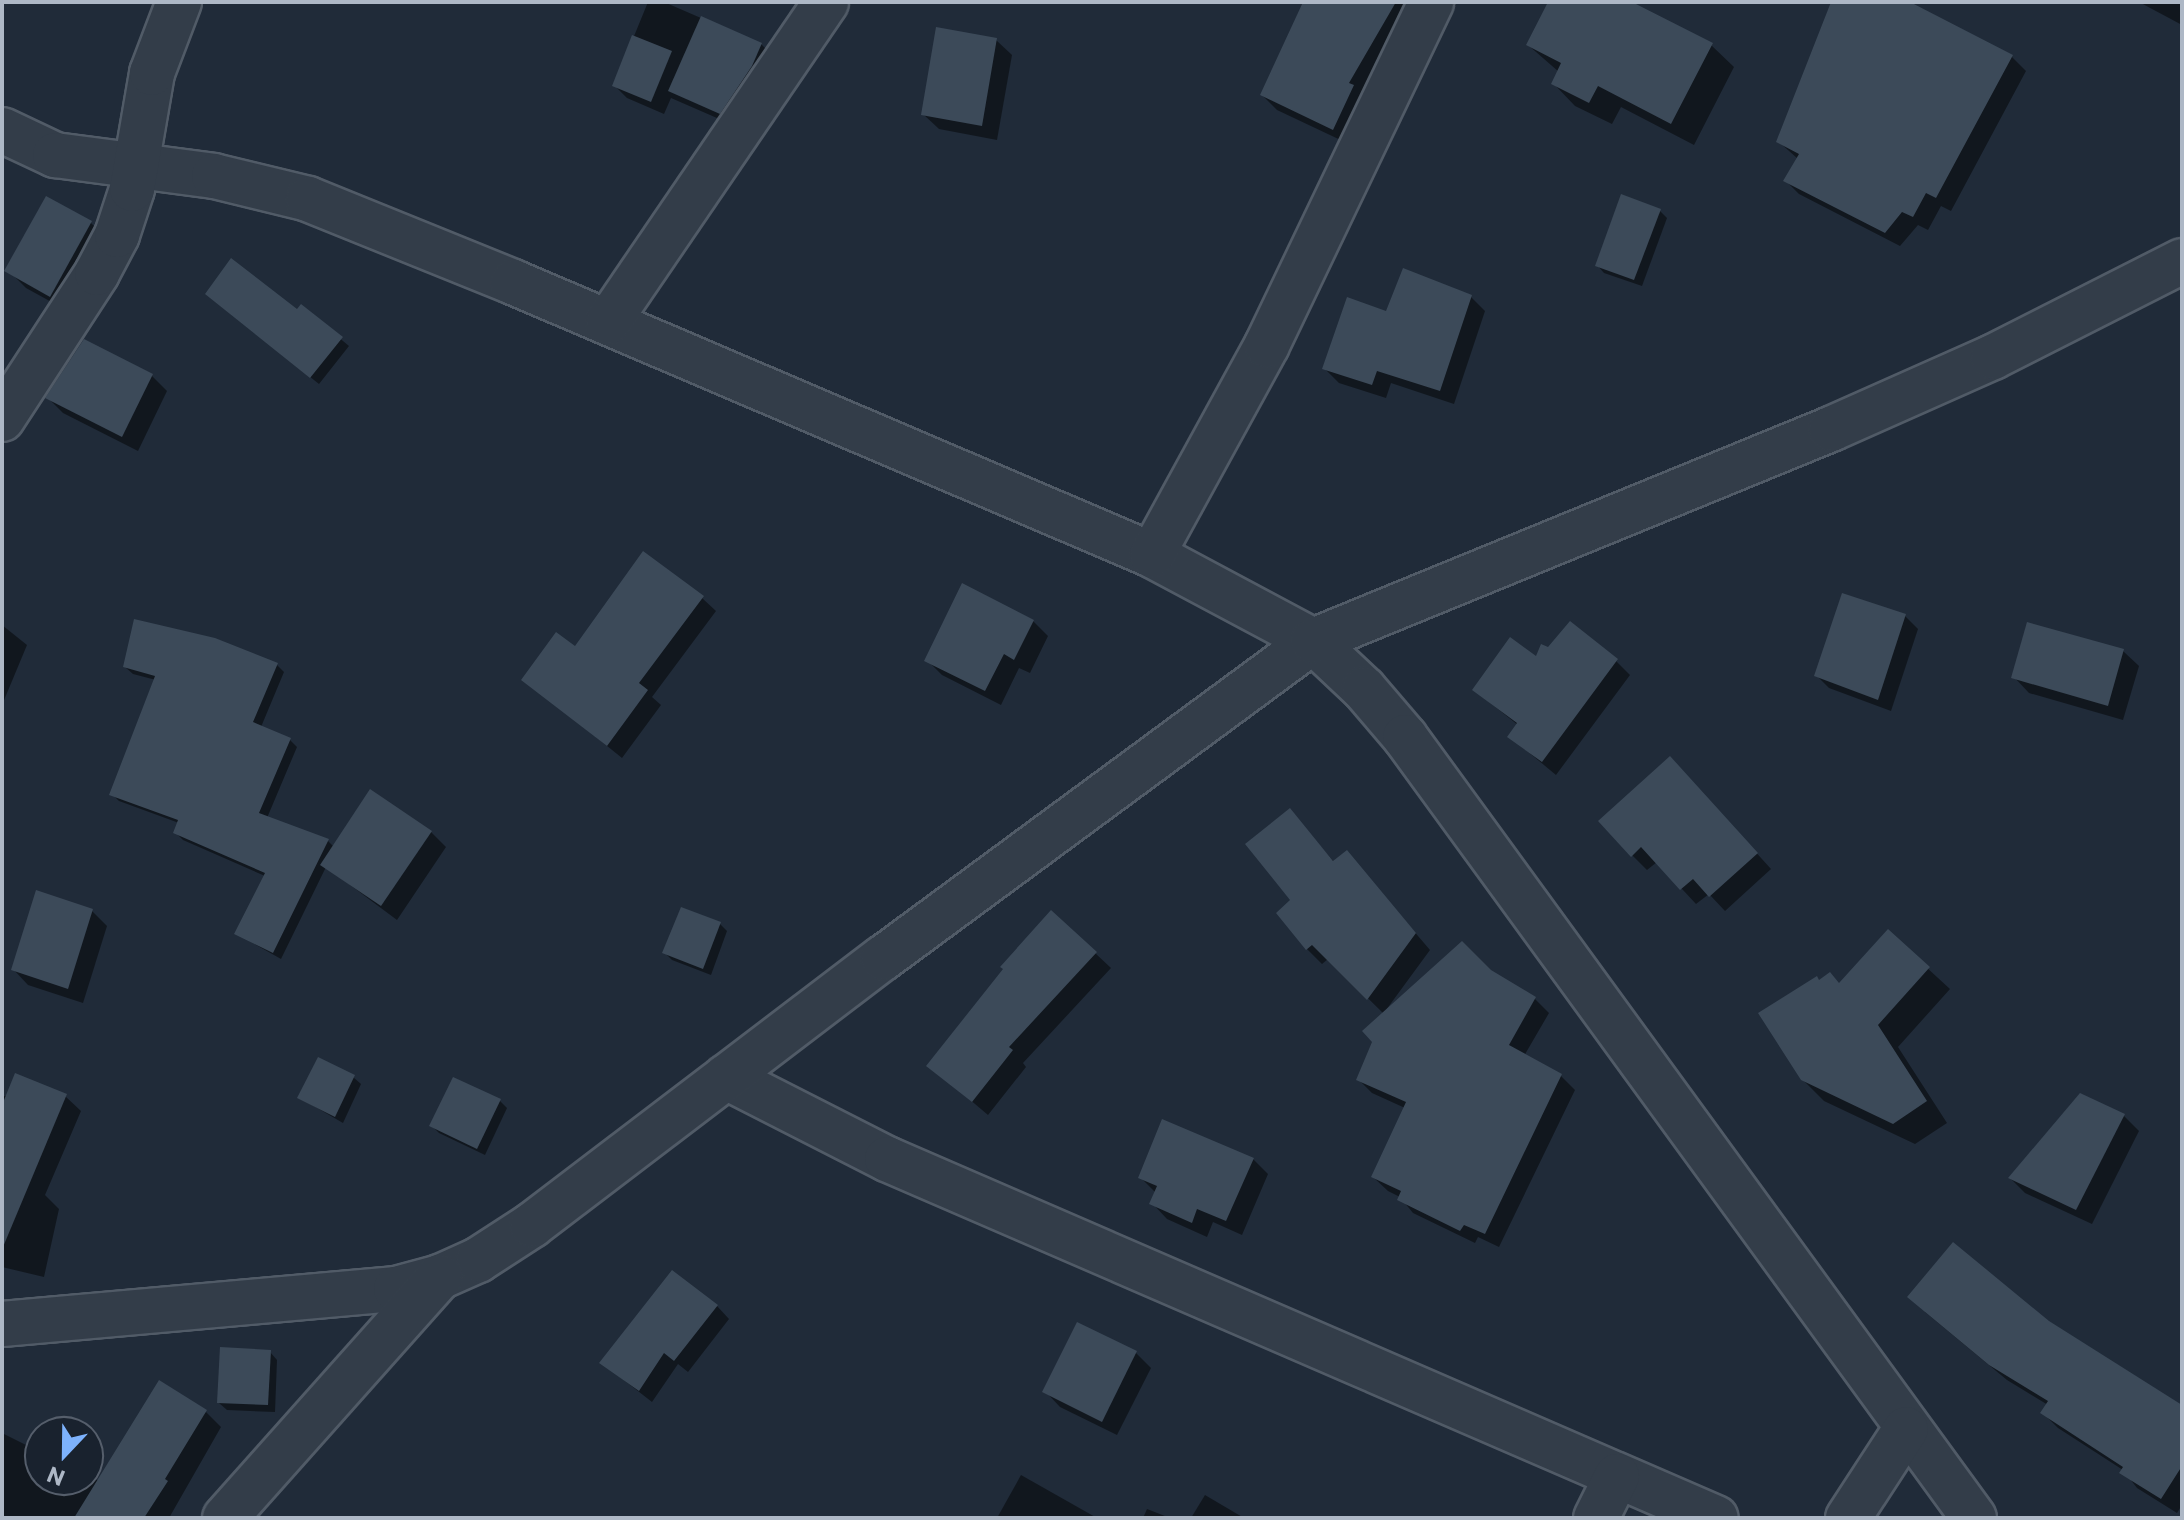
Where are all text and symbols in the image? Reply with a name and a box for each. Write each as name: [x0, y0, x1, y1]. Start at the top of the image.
north arrow: [24, 1416, 104, 1496]
text: N: [43, 1461, 68, 1492]

